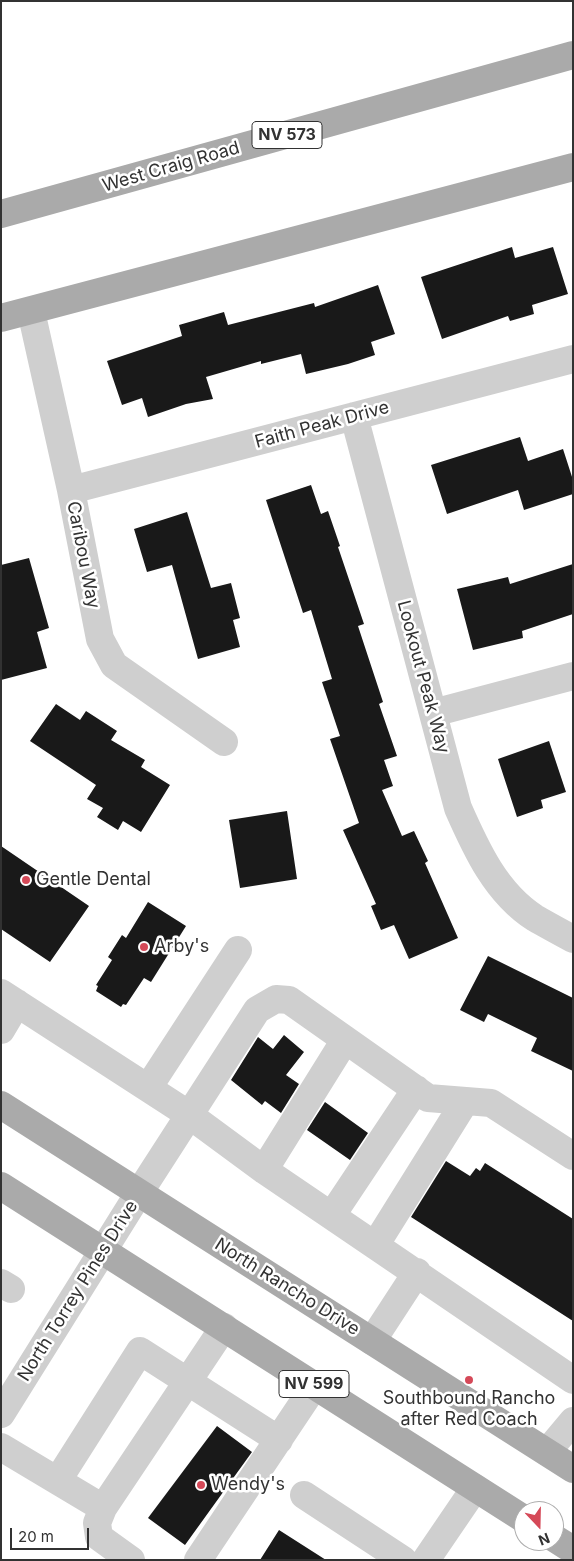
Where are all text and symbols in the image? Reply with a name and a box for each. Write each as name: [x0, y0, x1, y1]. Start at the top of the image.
road number: NV 573: [252, 122, 322, 148]
street label: West Craig Road: [100, 137, 242, 197]
street label: Faith Peak Drive: [253, 397, 391, 453]
street label: Caribou Way: [62, 499, 104, 611]
street label: Lookout Peak Way: [392, 598, 454, 756]
place label: Gentle Dental: [36, 869, 151, 891]
marker: Gentle Dental: [20, 874, 32, 886]
place label: Arby's: [154, 936, 209, 958]
marker: Arby's: [138, 941, 150, 953]
street label: North Torrey Pines Drive: [13, 1197, 143, 1385]
street label: North Rancho Drive: [211, 1234, 363, 1340]
road number: NV 599: [279, 1370, 349, 1398]
marker: Southbound Rancho after Red Coach: [463, 1374, 475, 1386]
place label: Southbound Rancho after Red Coach: [383, 1388, 555, 1430]
place label: Wendy's: [211, 1474, 285, 1496]
marker: Wendy's: [195, 1479, 207, 1491]
north arrow: [514, 1501, 564, 1551]
scale bar: [12, 1518, 91, 1550]
text: 20 m: [18, 1527, 54, 1546]
text: N: [536, 1530, 552, 1549]

